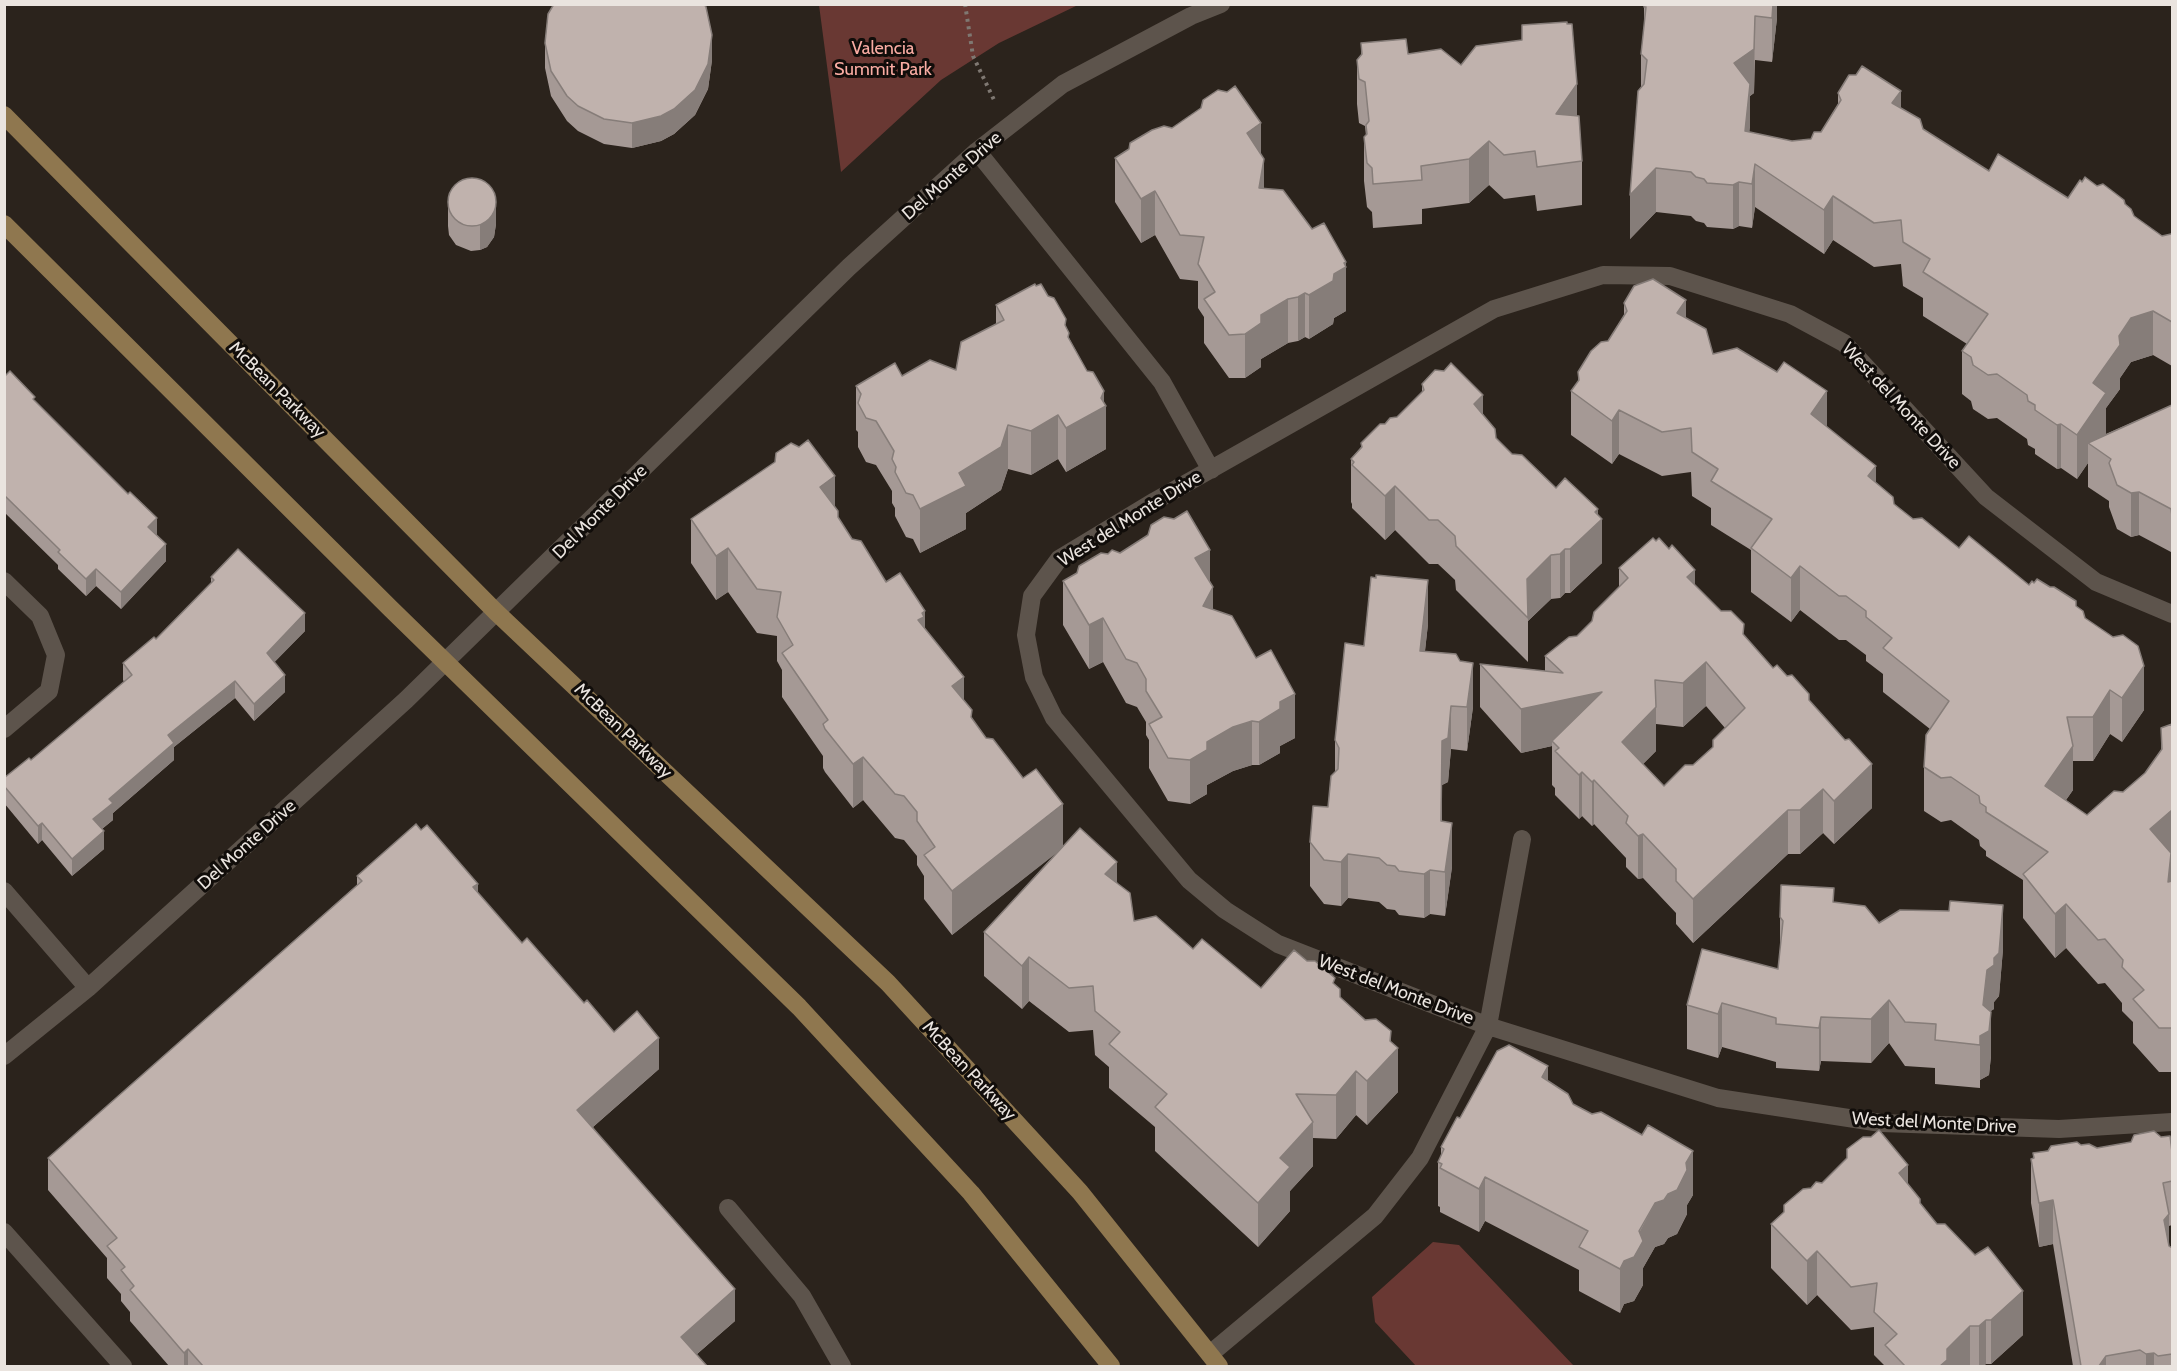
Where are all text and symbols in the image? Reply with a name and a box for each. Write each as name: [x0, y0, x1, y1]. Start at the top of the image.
park label: Valencia Summit Park: [834, 38, 932, 80]
street label: Del Monte Drive: [898, 127, 1006, 225]
street label: McBean Parkway: [224, 337, 330, 443]
street label: West del Monte Drive: [1837, 338, 1965, 474]
street label: Del Monte Drive: [548, 460, 652, 564]
street label: West del Monte Drive: [1055, 466, 1205, 572]
street label: McBean Parkway: [569, 679, 677, 783]
street label: Del Monte Drive: [194, 795, 300, 895]
street label: West del Monte Drive: [1315, 950, 1477, 1030]
street label: McBean Parkway: [917, 1017, 1021, 1125]
street label: West del Monte Drive: [1851, 1108, 2017, 1138]

